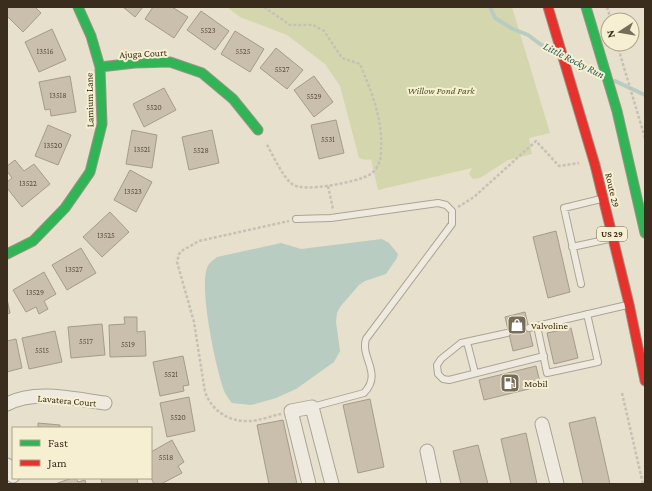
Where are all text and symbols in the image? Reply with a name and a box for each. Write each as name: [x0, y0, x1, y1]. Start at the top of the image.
north arrow: [600, 12, 640, 52]
house number: 5523: [201, 26, 216, 35]
text: N: [603, 29, 617, 39]
water label: Little Rocky Run: [541, 39, 607, 82]
house number: 13516: [37, 47, 53, 56]
street label: Ajuga Court: [119, 47, 168, 61]
house number: 5525: [236, 47, 251, 56]
house number: 5527: [275, 65, 290, 74]
street label: Lamium Lane: [84, 72, 95, 128]
park label: Willow Pond Park: [407, 85, 475, 96]
house number: 13518: [49, 91, 67, 100]
house number: 5529: [306, 92, 322, 101]
house number: 5520: [146, 103, 162, 112]
house number: 5531: [321, 135, 335, 144]
house number: 13520: [44, 141, 63, 150]
house number: 13521: [134, 145, 151, 154]
house number: 5528: [193, 146, 209, 155]
street label: Route 29: [603, 172, 622, 208]
house number: 13522: [19, 179, 37, 188]
house number: 13523: [124, 187, 142, 196]
road number: US 29: [597, 227, 627, 241]
house number: 13525: [97, 231, 115, 240]
house number: 13527: [65, 265, 83, 274]
house number: 13529: [26, 288, 44, 297]
shop icon: Valvoline: [506, 314, 528, 336]
place label: Valvoline: [531, 320, 569, 331]
house number: 5517: [79, 337, 93, 346]
house number: 5519: [121, 340, 135, 349]
house number: 5515: [35, 346, 49, 355]
house number: 5521: [164, 370, 178, 379]
fuel station icon: Mobil: [499, 372, 521, 394]
place label: Mobil: [524, 378, 548, 389]
street label: Lavatera Court: [37, 392, 98, 409]
house number: 5520: [170, 413, 186, 422]
legend: [12, 427, 152, 479]
text: Fast: [48, 436, 69, 450]
house number: 5518: [159, 453, 173, 462]
text: Jam: [47, 456, 67, 470]

